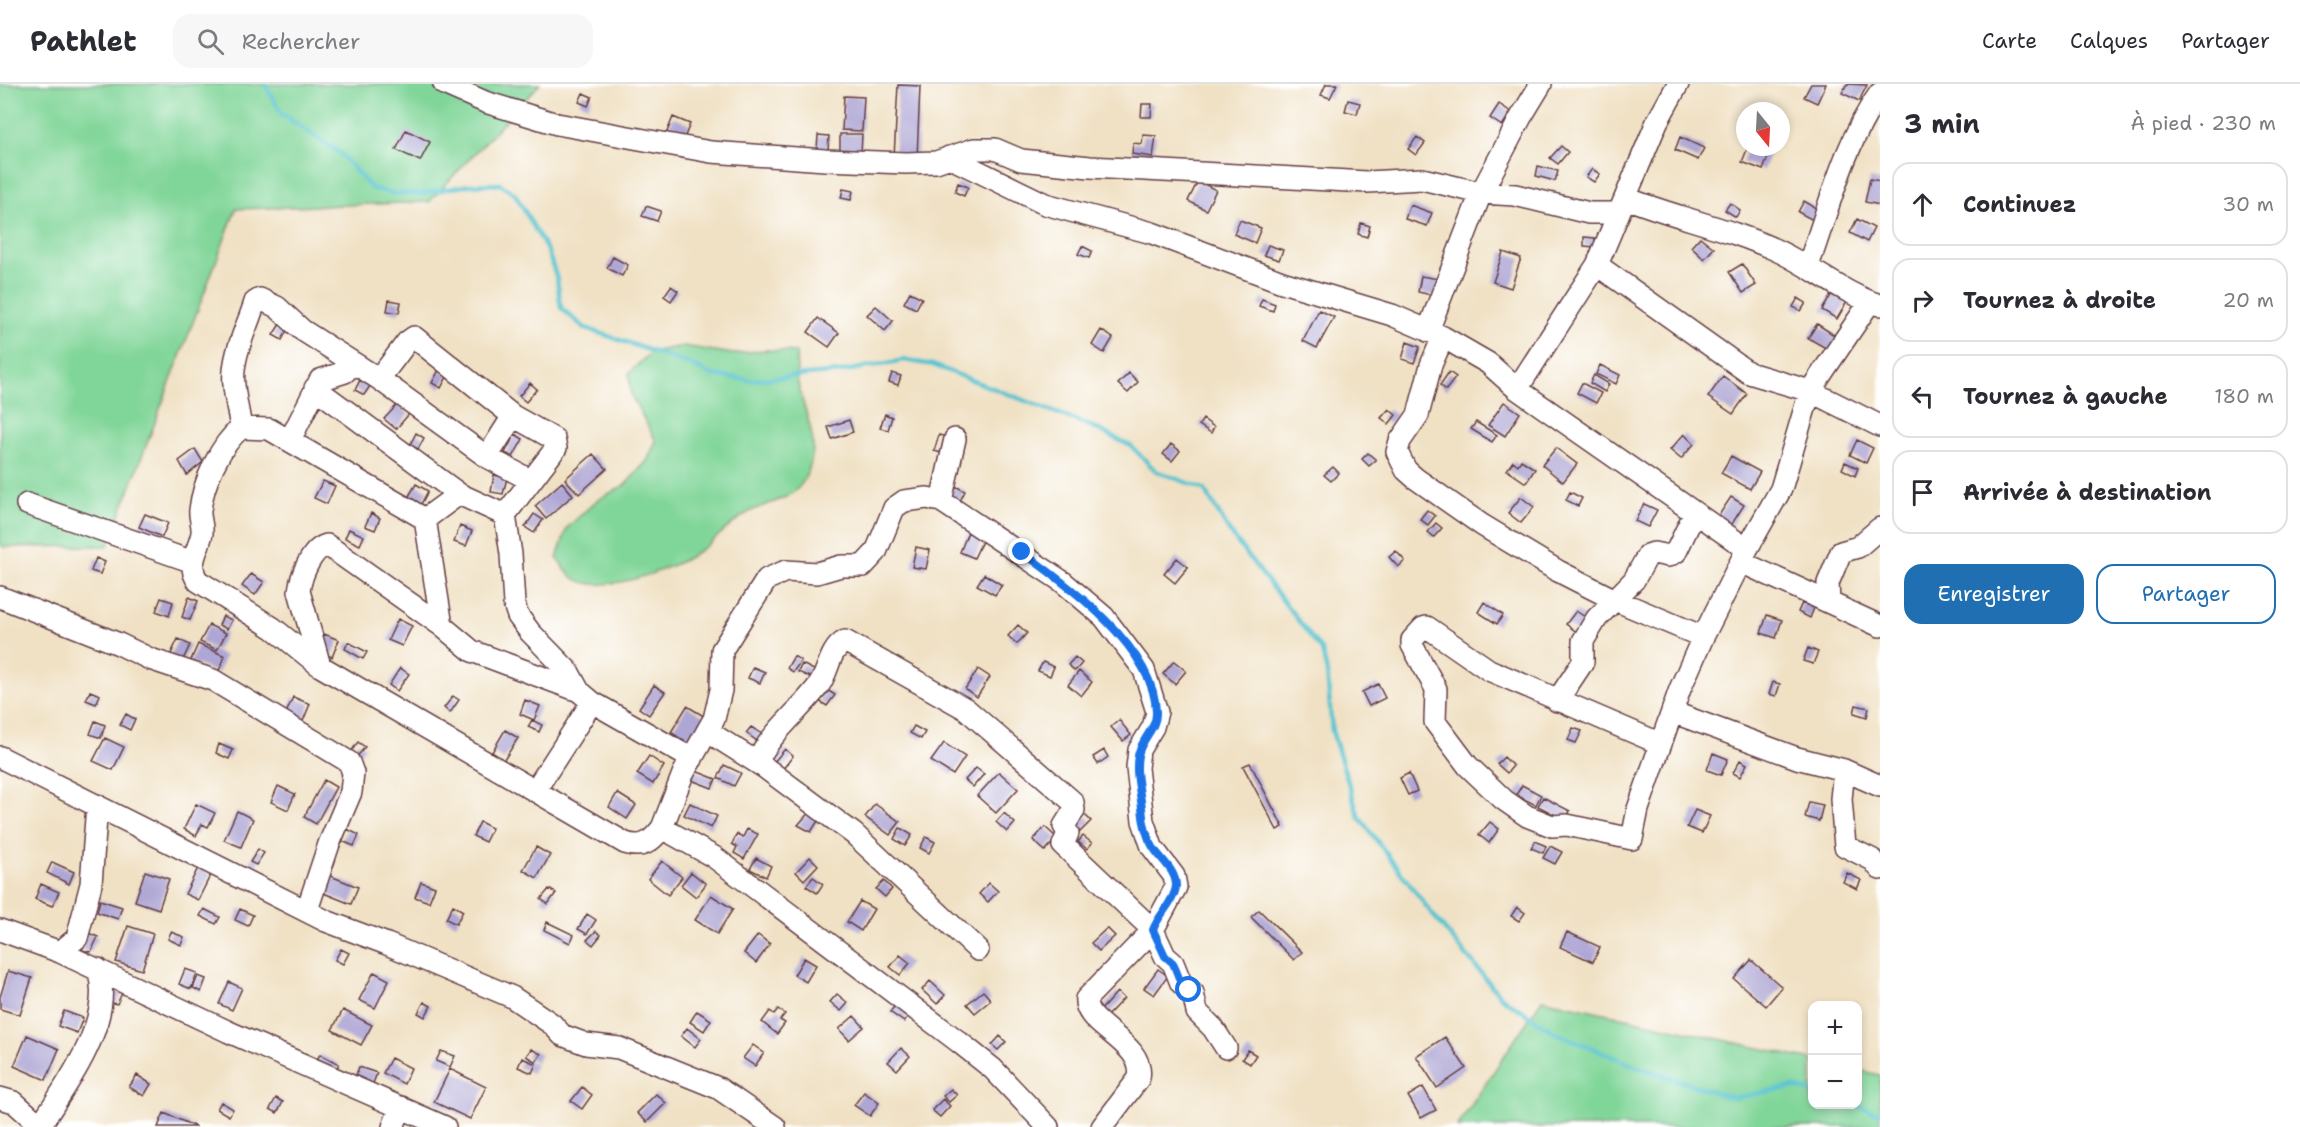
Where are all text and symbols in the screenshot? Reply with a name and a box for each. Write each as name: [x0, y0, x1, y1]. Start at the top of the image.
search box: [173, 14, 593, 68]
text: Pathlet: [30, 22, 137, 60]
icon: search: [194, 25, 227, 58]
text: Rechercher: [242, 27, 360, 56]
text: Carte: [1982, 27, 2037, 55]
text: Calques: [2070, 27, 2148, 55]
text: Partager: [2181, 27, 2270, 55]
north arrow: [1736, 102, 1790, 156]
text: 3 min: [1904, 106, 1980, 141]
text: À pied · 230 m: [2131, 110, 2276, 136]
icon: ahead: [1906, 188, 1939, 221]
text: Continuez: [1963, 190, 2076, 219]
text: 30 m: [2222, 191, 2274, 217]
icon: right: [1906, 284, 1939, 317]
text: Tournez à droite: [1963, 286, 2156, 315]
text: 20 m: [2223, 287, 2274, 313]
icon: left: [1906, 380, 1939, 413]
text: Tournez à gauche: [1963, 382, 2168, 411]
text: 180 m: [2214, 383, 2274, 409]
icon: arrive: [1906, 476, 1939, 509]
text: Arrivée à destination: [1963, 478, 2211, 507]
route end: [1008, 538, 1034, 564]
button: Enregistrer: [1904, 564, 2084, 624]
button: Partager: [2096, 564, 2276, 624]
route start: [1175, 976, 1201, 1002]
map controls: [1808, 1001, 1862, 1109]
button: +: [1808, 1001, 1862, 1055]
button: −: [1808, 1055, 1862, 1109]

